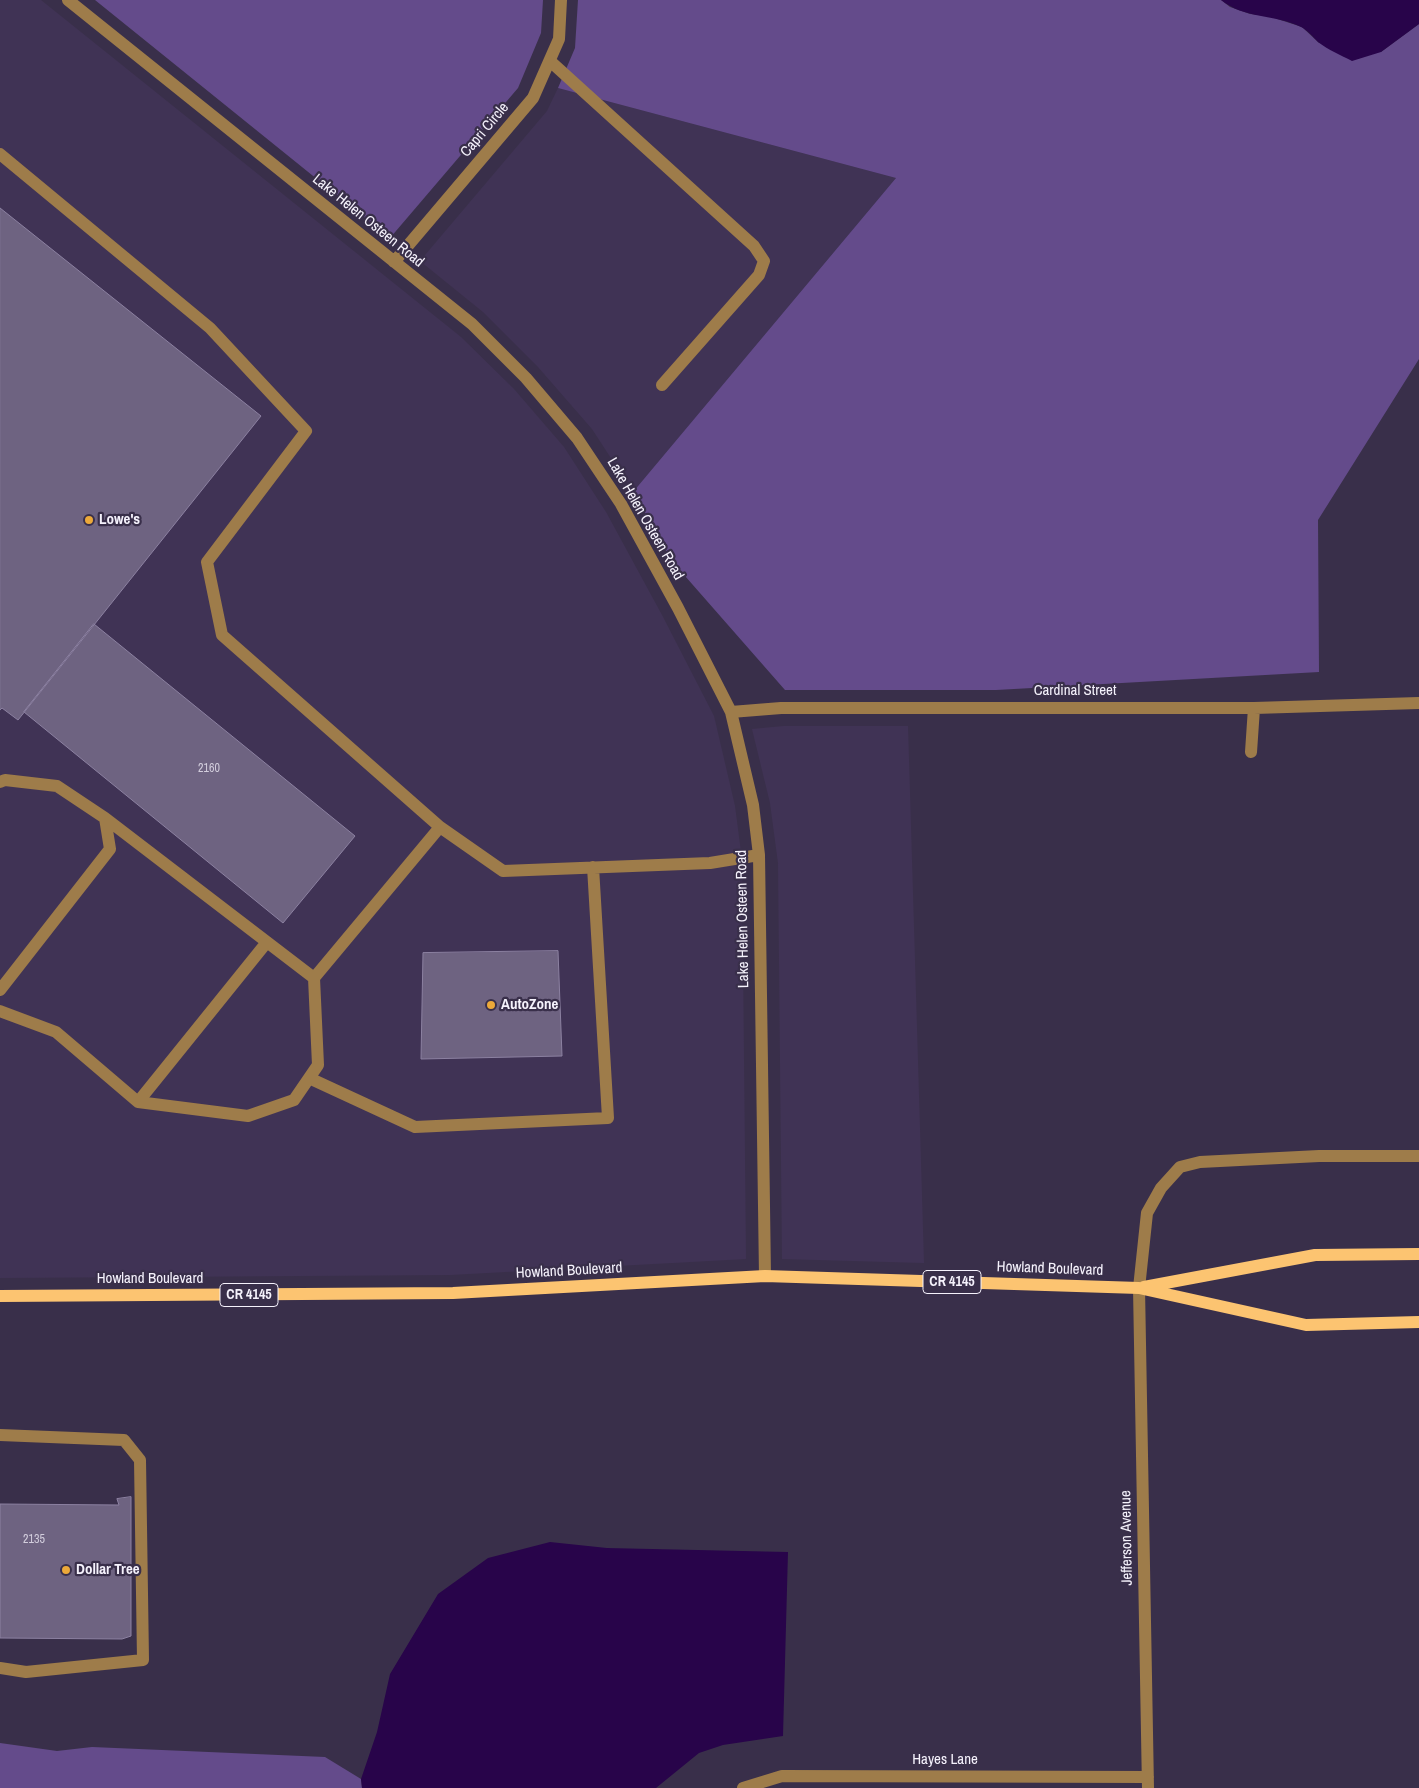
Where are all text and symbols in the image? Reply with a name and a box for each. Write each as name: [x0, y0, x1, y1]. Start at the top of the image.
street label: Capri Circle: [457, 99, 513, 161]
street label: Lake Helen Osteen Road: [309, 171, 427, 271]
street label: Lake Helen Osteen Road: [603, 455, 687, 583]
place label: Lowe's: [99, 511, 140, 529]
marker: Lowe's: [83, 514, 95, 526]
street label: Cardinal Street: [1034, 682, 1116, 700]
house number: 2160: [198, 762, 220, 776]
street label: Lake Helen Osteen Road: [733, 850, 753, 988]
place label: AutoZone: [501, 996, 558, 1014]
marker: AutoZone: [485, 999, 497, 1011]
street label: Howland Boulevard: [996, 1258, 1104, 1280]
street label: Howland Boulevard: [515, 1259, 623, 1283]
street label: Howland Boulevard: [97, 1270, 203, 1288]
road number: CR 4145: [923, 1270, 981, 1294]
road number: CR 4145: [220, 1284, 278, 1306]
street label: Jefferson Avenue: [1117, 1490, 1137, 1586]
house number: 2135: [23, 1533, 45, 1547]
place label: Dollar Tree: [76, 1561, 140, 1579]
marker: Dollar Tree: [60, 1564, 72, 1576]
street label: Hayes Lane: [912, 1751, 978, 1769]

